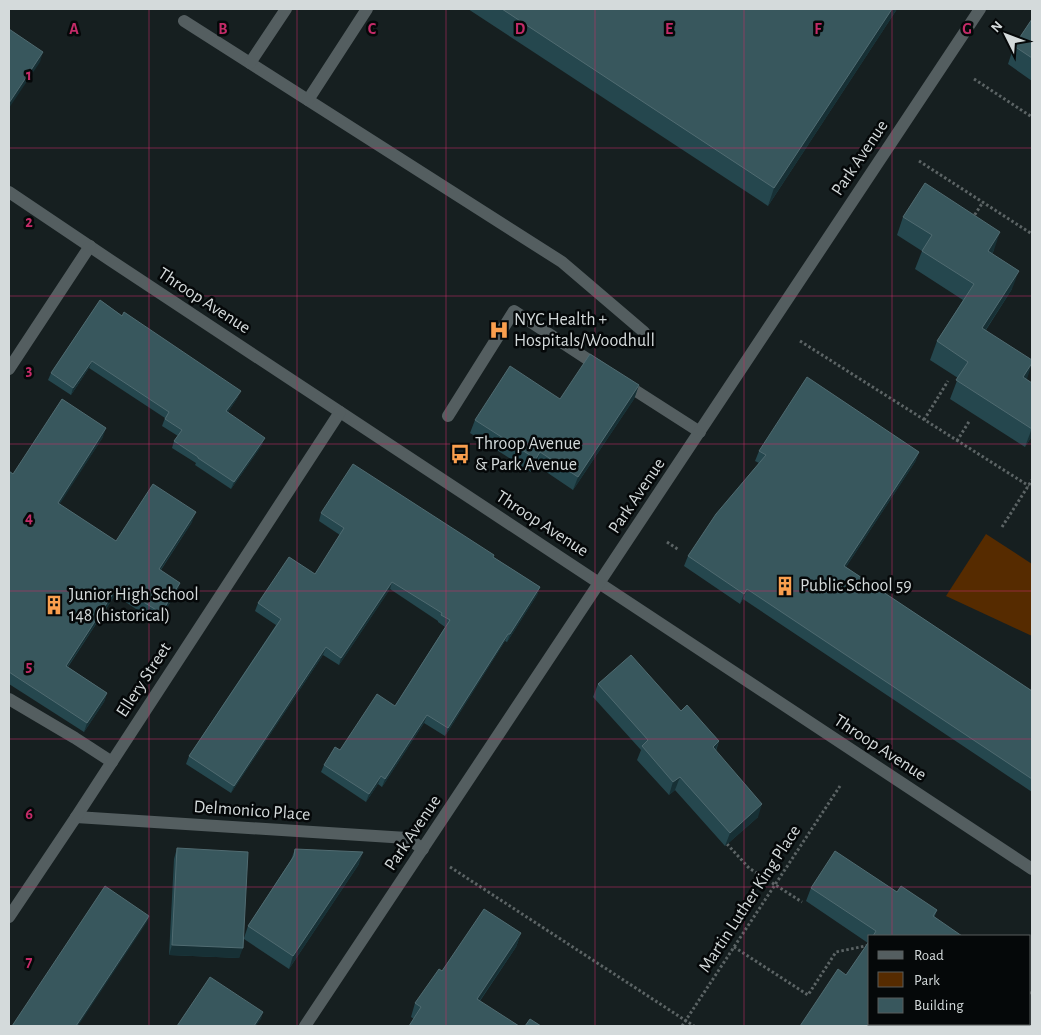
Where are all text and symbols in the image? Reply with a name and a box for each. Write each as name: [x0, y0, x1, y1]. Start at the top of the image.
north arrow: [981, 10, 1031, 60]
text: N: [989, 19, 1006, 35]
text: A: [69, 21, 79, 37]
text: B: [218, 21, 228, 37]
text: C: [368, 21, 377, 37]
text: D: [515, 21, 526, 37]
text: E: [665, 21, 673, 37]
text: F: [814, 21, 822, 37]
text: G: [962, 21, 972, 37]
text: 1: [26, 67, 32, 83]
street label: Park Avenue: [828, 117, 892, 199]
text: 2: [25, 214, 33, 230]
street label: Throop Avenue: [155, 265, 253, 337]
place label: NYC Health + Hospitals/Woodhull: [514, 311, 655, 350]
hospital icon: NYC Health + Hospitals/Woodhull: [488, 319, 510, 341]
text: 3: [26, 362, 33, 378]
place label: Throop Avenue & Park Avenue: [475, 435, 581, 474]
bus stop icon: Throop Avenue & Park Avenue: [449, 443, 471, 465]
street label: Park Avenue: [605, 455, 669, 537]
street label: Throop Avenue: [493, 488, 591, 560]
text: 4: [25, 510, 33, 526]
building icon: Public School 59: [774, 575, 796, 597]
place label: Public School 59: [800, 577, 912, 595]
place label: Junior High School 148 (historical): [69, 586, 199, 625]
building icon: Junior High School 148 (historical): [43, 594, 65, 616]
street label: Ellery Street: [113, 639, 175, 721]
text: 5: [26, 658, 33, 674]
street label: Throop Avenue: [831, 712, 929, 784]
street label: Park Avenue: [381, 792, 445, 874]
street label: Delmonico Place: [193, 798, 311, 824]
text: 6: [25, 806, 33, 822]
street label: Martin Luther King Place: [696, 822, 804, 976]
legend: [868, 935, 1031, 1025]
text: Road: [914, 948, 944, 963]
text: 7: [26, 954, 33, 970]
text: Park: [914, 973, 940, 988]
text: Building: [914, 998, 964, 1013]

